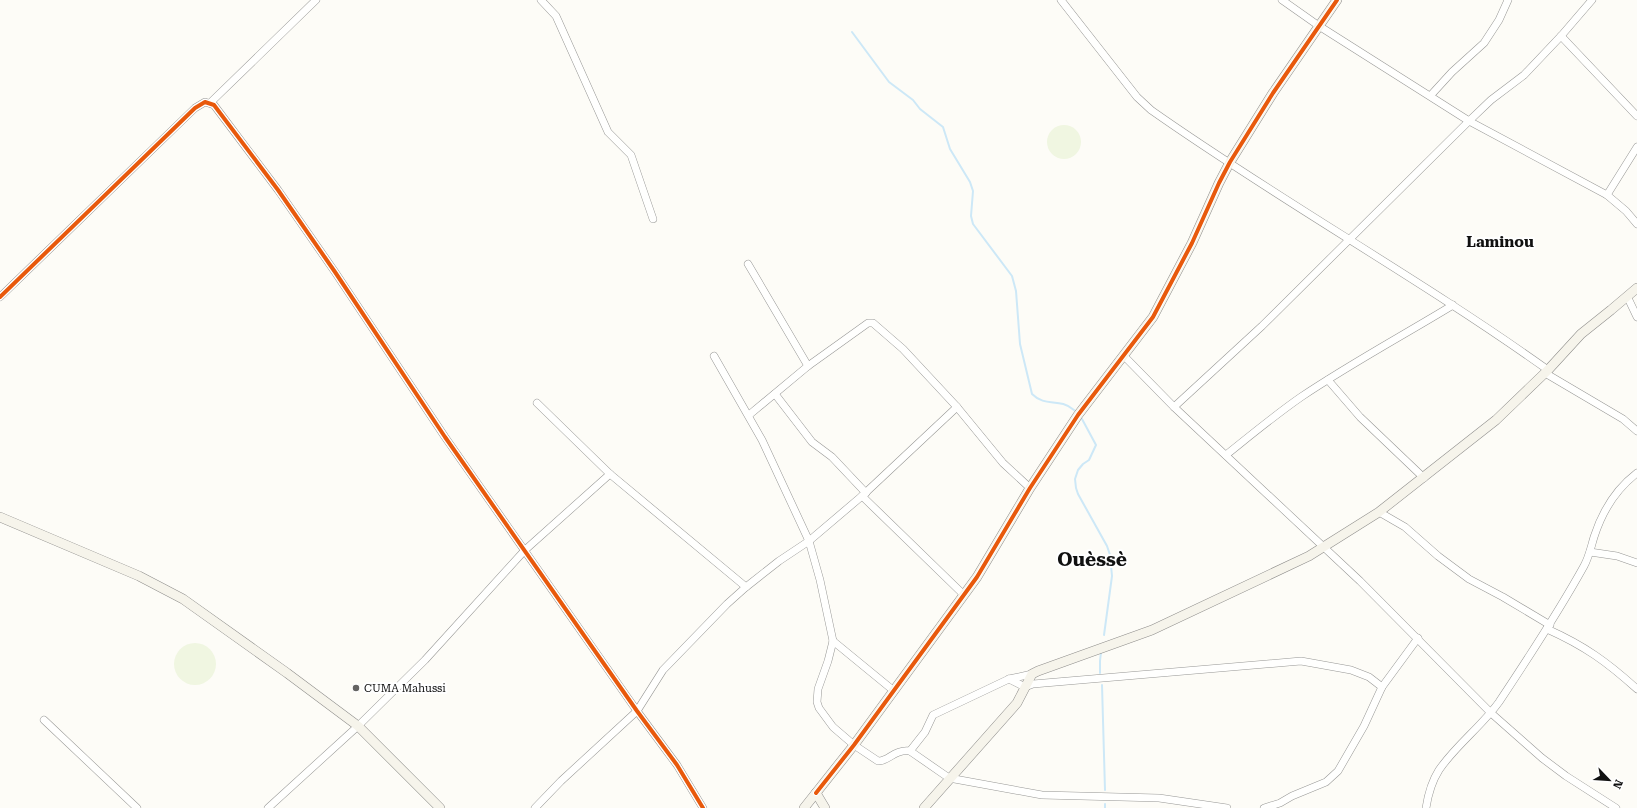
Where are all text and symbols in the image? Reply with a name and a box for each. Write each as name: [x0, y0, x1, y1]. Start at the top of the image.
district label: Laminou: [1466, 233, 1534, 251]
district label: Ouèssè: [1057, 548, 1127, 571]
place label: CUMA Mahussi: [364, 682, 446, 695]
marker: CUMA Mahussi: [351, 683, 361, 693]
north arrow: [1589, 760, 1629, 800]
text: N: [1610, 777, 1625, 791]

